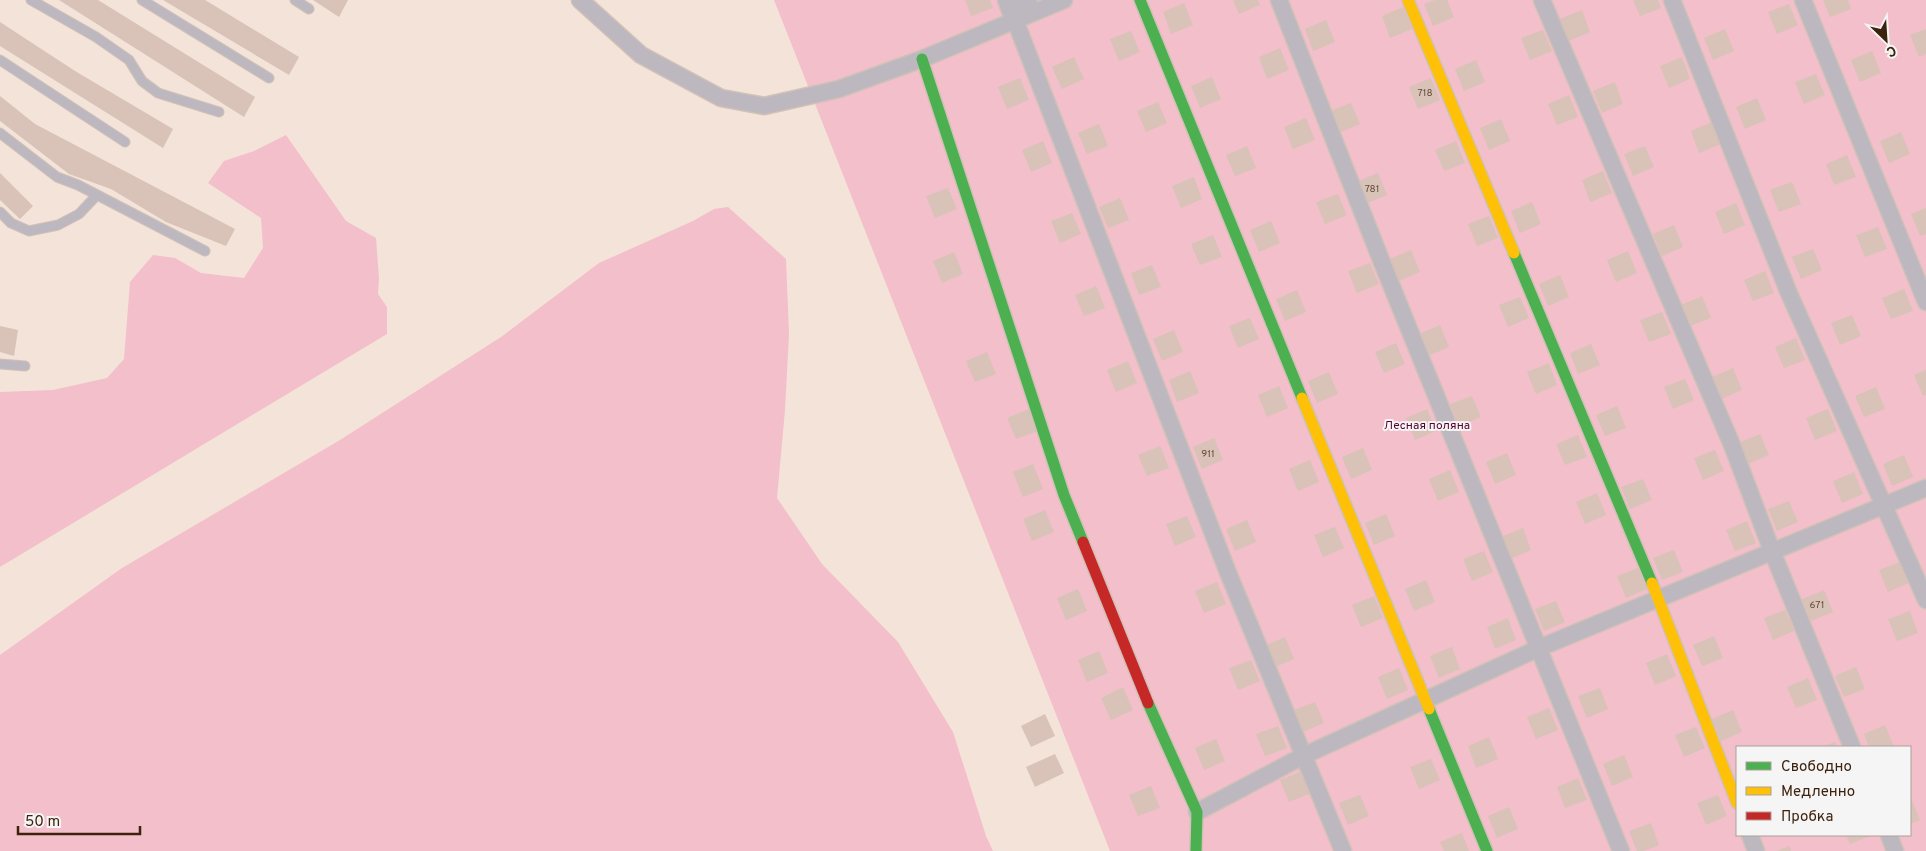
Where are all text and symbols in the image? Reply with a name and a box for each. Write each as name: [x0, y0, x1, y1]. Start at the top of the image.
north arrow: [1861, 15, 1911, 65]
text: С: [1883, 41, 1899, 60]
house number: 718: [1417, 87, 1433, 100]
house number: 781: [1365, 183, 1379, 196]
park label: Лесная поляна: [1384, 418, 1470, 434]
house number: 911: [1201, 448, 1215, 461]
house number: 671: [1810, 599, 1824, 612]
legend: [1736, 746, 1911, 836]
text: Свободно: [1781, 758, 1852, 777]
text: Медленно: [1781, 783, 1855, 802]
scale bar: [18, 804, 140, 836]
text: Пробка: [1781, 808, 1833, 827]
text: 50 m: [25, 813, 60, 832]

